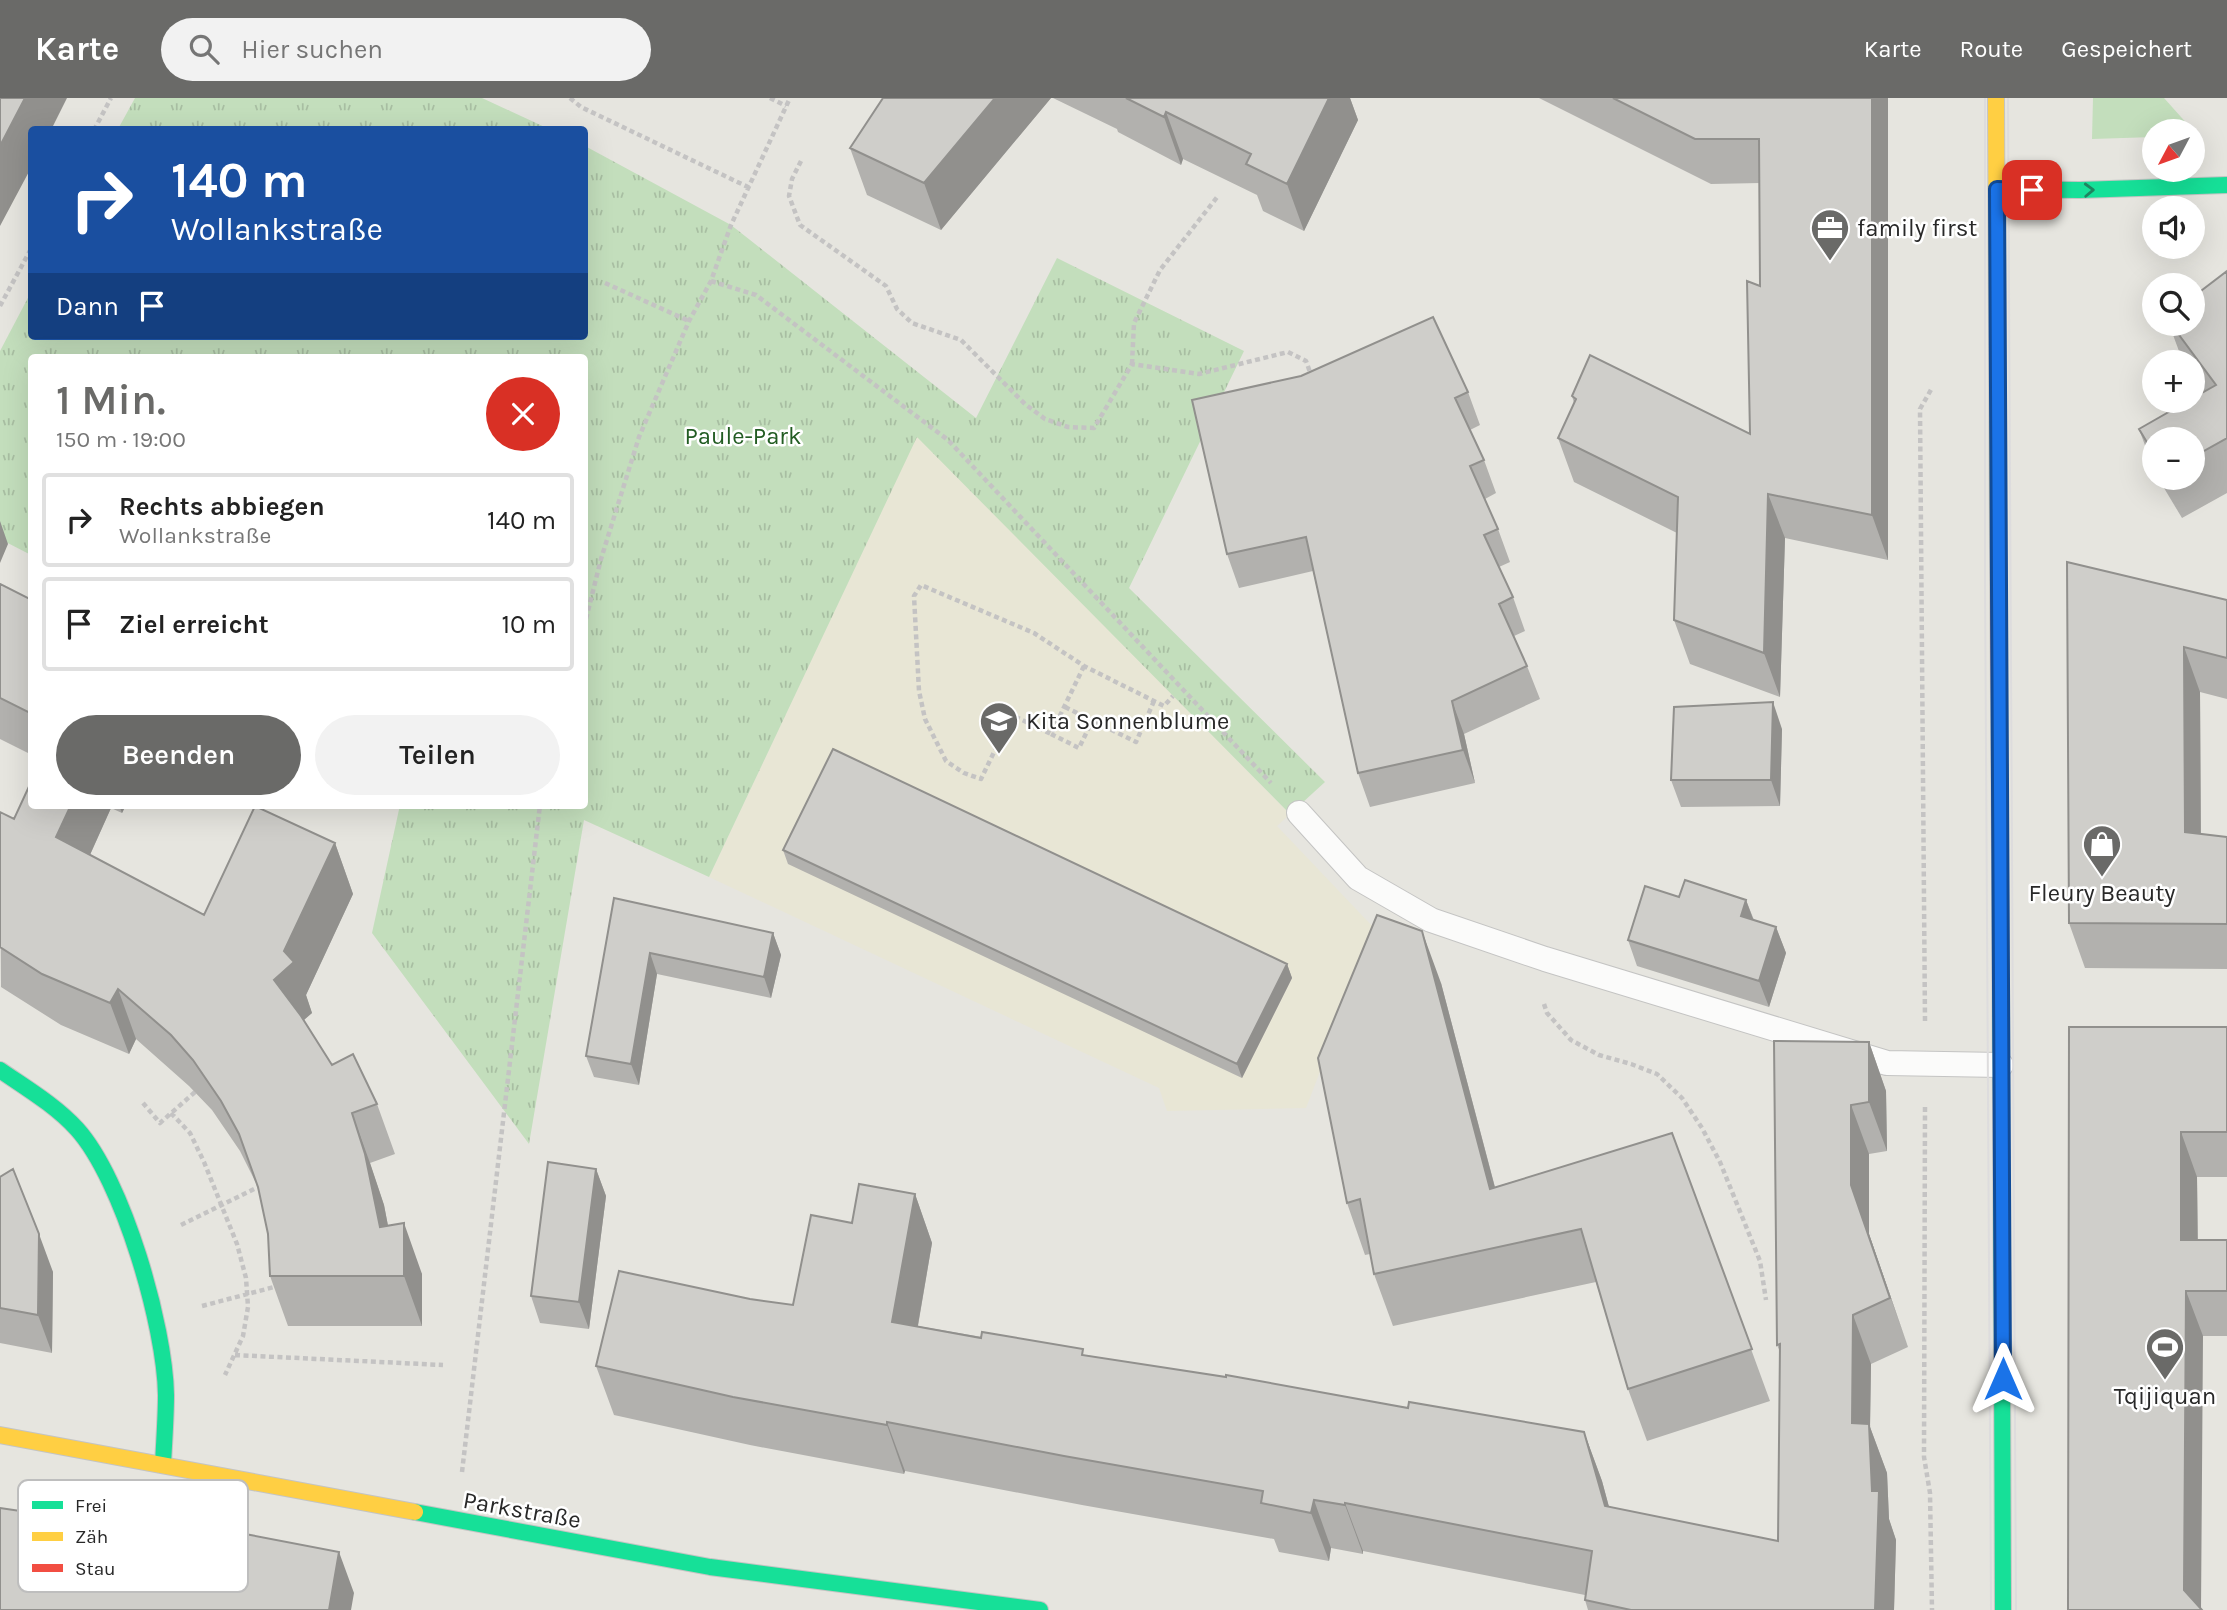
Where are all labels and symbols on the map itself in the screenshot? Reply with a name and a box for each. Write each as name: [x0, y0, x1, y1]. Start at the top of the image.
north arrow: [2142, 119, 2205, 182]
pin: [2002, 160, 2062, 220]
one-way arrow: [2084, 182, 2095, 198]
office icon: family first: [1809, 207, 1851, 262]
place label: family first: [1857, 214, 1977, 242]
park label: Paule-Park: [684, 422, 802, 450]
school or university icon: Kita Sonnenblume: [978, 700, 1020, 755]
place label: Kita Sonnenblume: [1026, 707, 1229, 735]
shop icon: Fleury Beauty: [2081, 823, 2123, 878]
place label: Fleury Beauty: [2029, 879, 2175, 907]
sports icon: Tqijiquan: [2144, 1326, 2186, 1381]
position arrow: [1966, 1342, 2040, 1416]
place label: Tqijiquan: [2114, 1382, 2216, 1410]
legend: [18, 1480, 248, 1592]
street label: Parkstraße: [461, 1486, 583, 1534]
text: Frei: [75, 1495, 107, 1517]
text: Zäh: [75, 1526, 108, 1548]
text: Stau: [75, 1558, 116, 1580]

